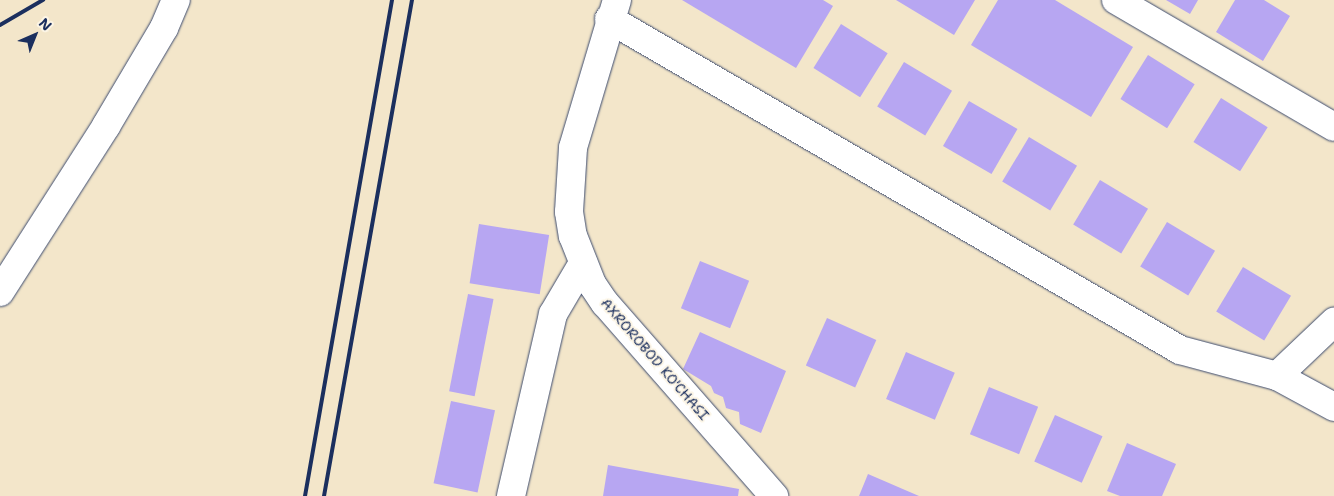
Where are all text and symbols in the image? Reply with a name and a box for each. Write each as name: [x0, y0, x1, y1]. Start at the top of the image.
north arrow: [10, 10, 60, 60]
text: N: [35, 14, 56, 35]
street label: AXROROBOD KO'CHASI: [598, 295, 712, 423]

